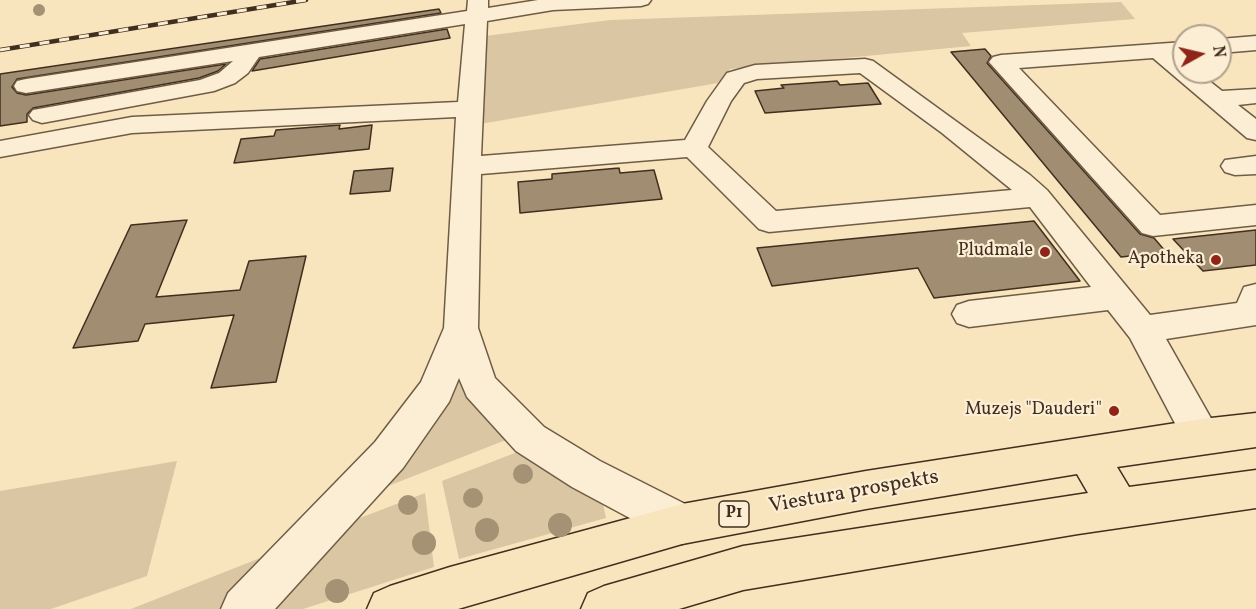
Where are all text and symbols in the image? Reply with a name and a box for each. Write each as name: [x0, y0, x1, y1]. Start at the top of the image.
north arrow: [1172, 24, 1232, 84]
text: N: [1206, 44, 1230, 59]
place label: Pludmale: [958, 241, 1033, 263]
marker: Pludmale: [1038, 245, 1052, 259]
place label: Apotheka: [1128, 249, 1204, 271]
marker: Apotheka: [1209, 253, 1223, 267]
place label: Muzejs "Dauderi": [965, 400, 1102, 422]
marker: Muzejs "Dauderi": [1107, 404, 1121, 418]
street label: Viestura prospekts: [767, 466, 941, 520]
road number: P1: [719, 501, 749, 527]

